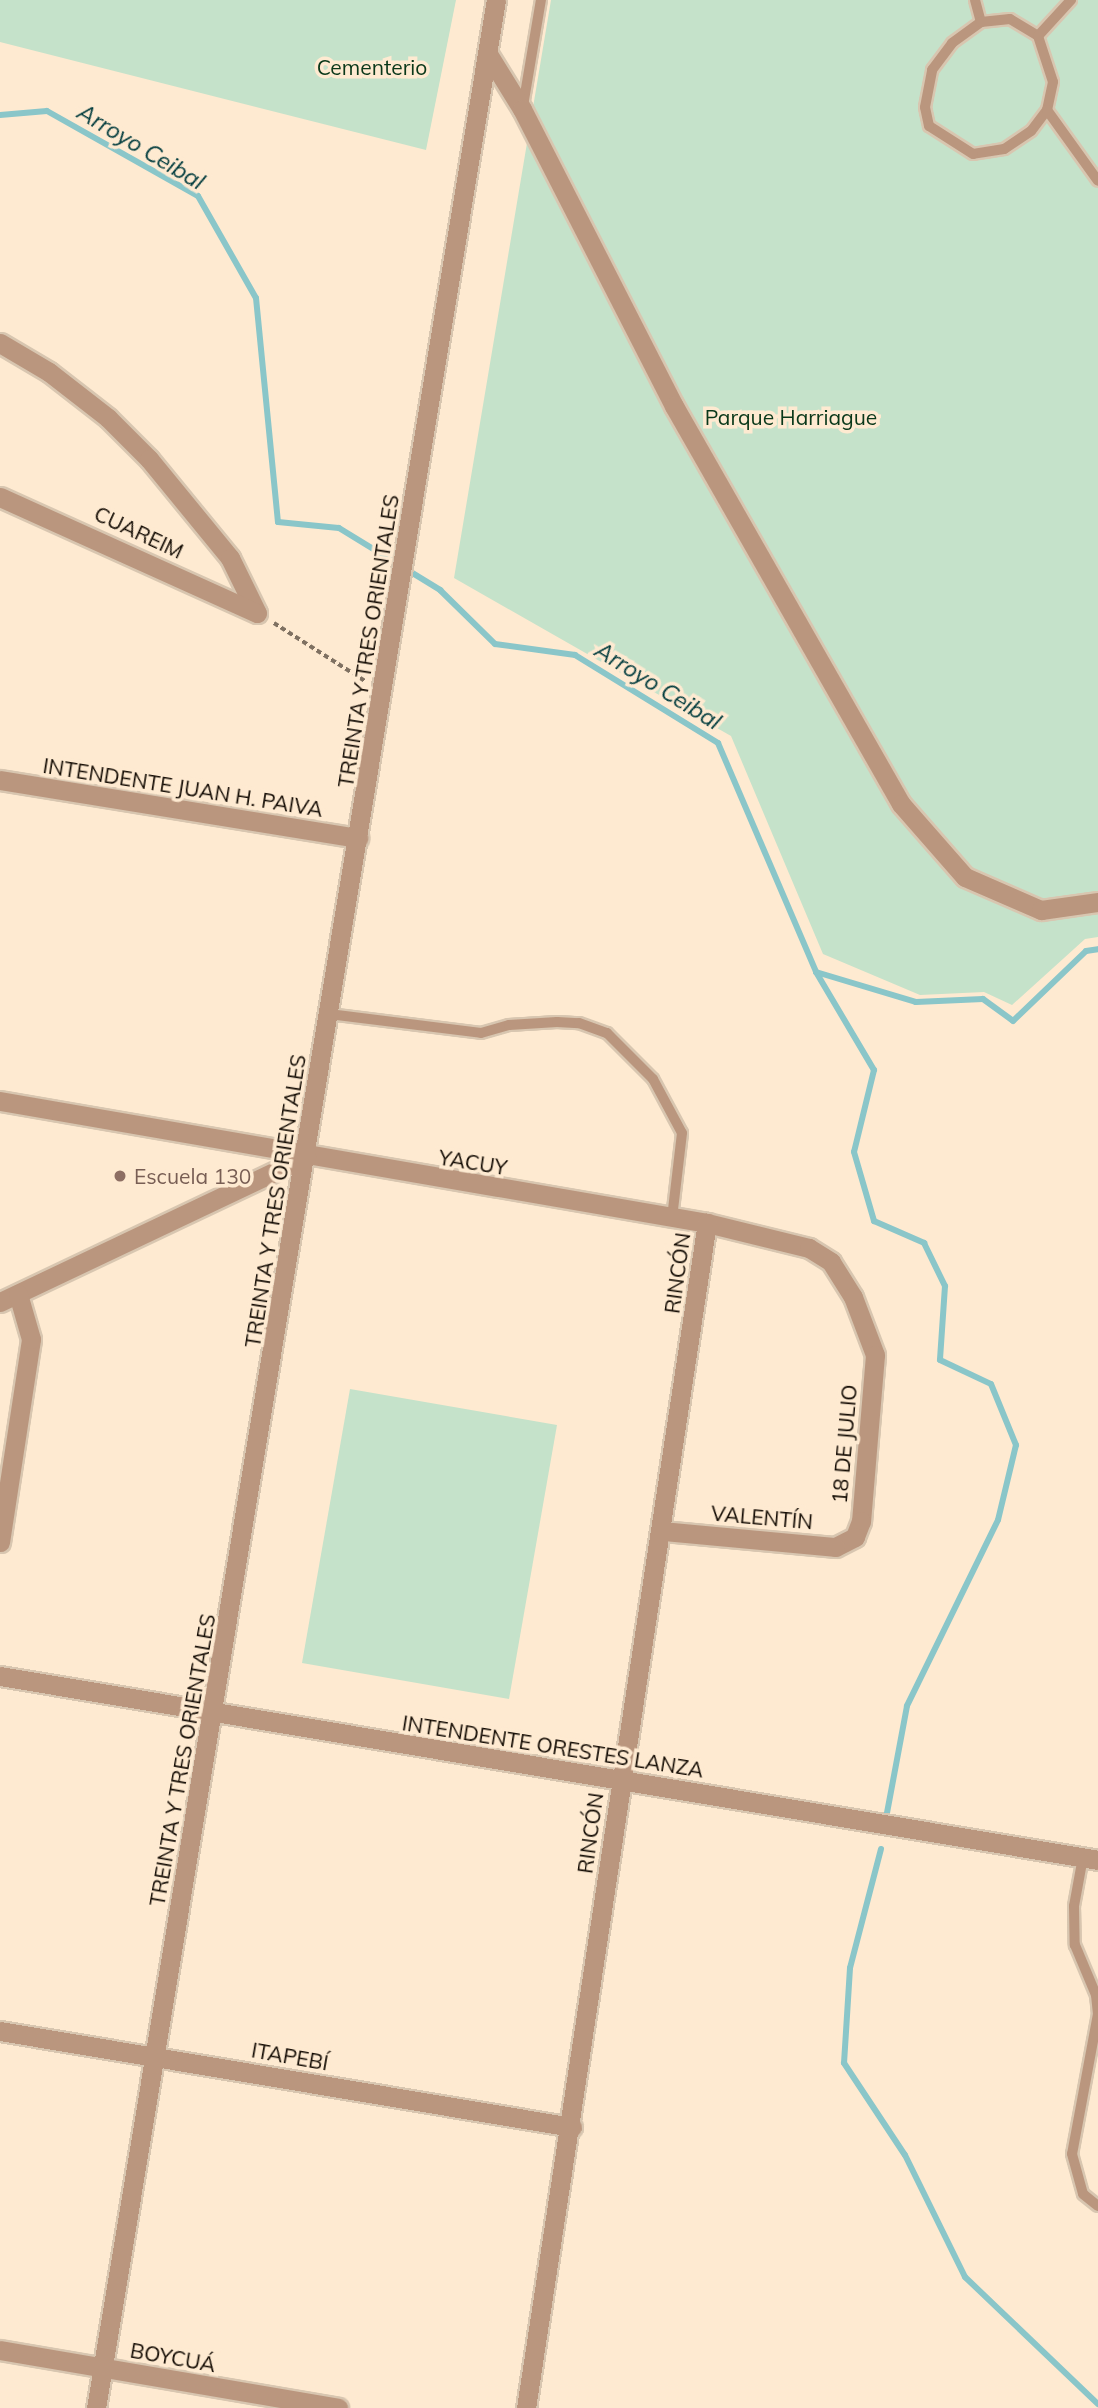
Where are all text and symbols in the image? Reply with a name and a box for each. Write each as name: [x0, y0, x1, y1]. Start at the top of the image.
park label: Cementerio: [317, 54, 427, 80]
water label: Arroyo Ceibal: [72, 98, 210, 196]
park label: Parque Harriague: [705, 404, 877, 430]
street label: TREINTA Y TRES ORIENTALES: [332, 493, 404, 789]
street label: CUAREIM: [90, 500, 188, 564]
water label: Arroyo Ceibal: [590, 636, 726, 736]
street label: INTENDENTE JUAN H. PAIVA: [41, 752, 325, 822]
street label: TREINTA Y TRES ORIENTALES: [239, 1053, 311, 1349]
street label: YACUY: [437, 1144, 509, 1180]
place label: Escuela 130: [134, 1163, 251, 1189]
marker: Escuela 130: [112, 1168, 128, 1184]
street label: RINCÓN: [659, 1231, 695, 1315]
street label: 18 DE JULIO: [826, 1383, 862, 1505]
street label: VALENTÍN: [710, 1500, 814, 1534]
street label: TREINTA Y TRES ORIENTALES: [144, 1612, 220, 1908]
street label: INTENDENTE ORESTES LANZA: [400, 1710, 706, 1782]
street label: RINCÓN: [572, 1791, 608, 1875]
street label: ITAPEBÍ: [250, 2037, 330, 2075]
street label: BOYCUÁ: [128, 2337, 218, 2377]

